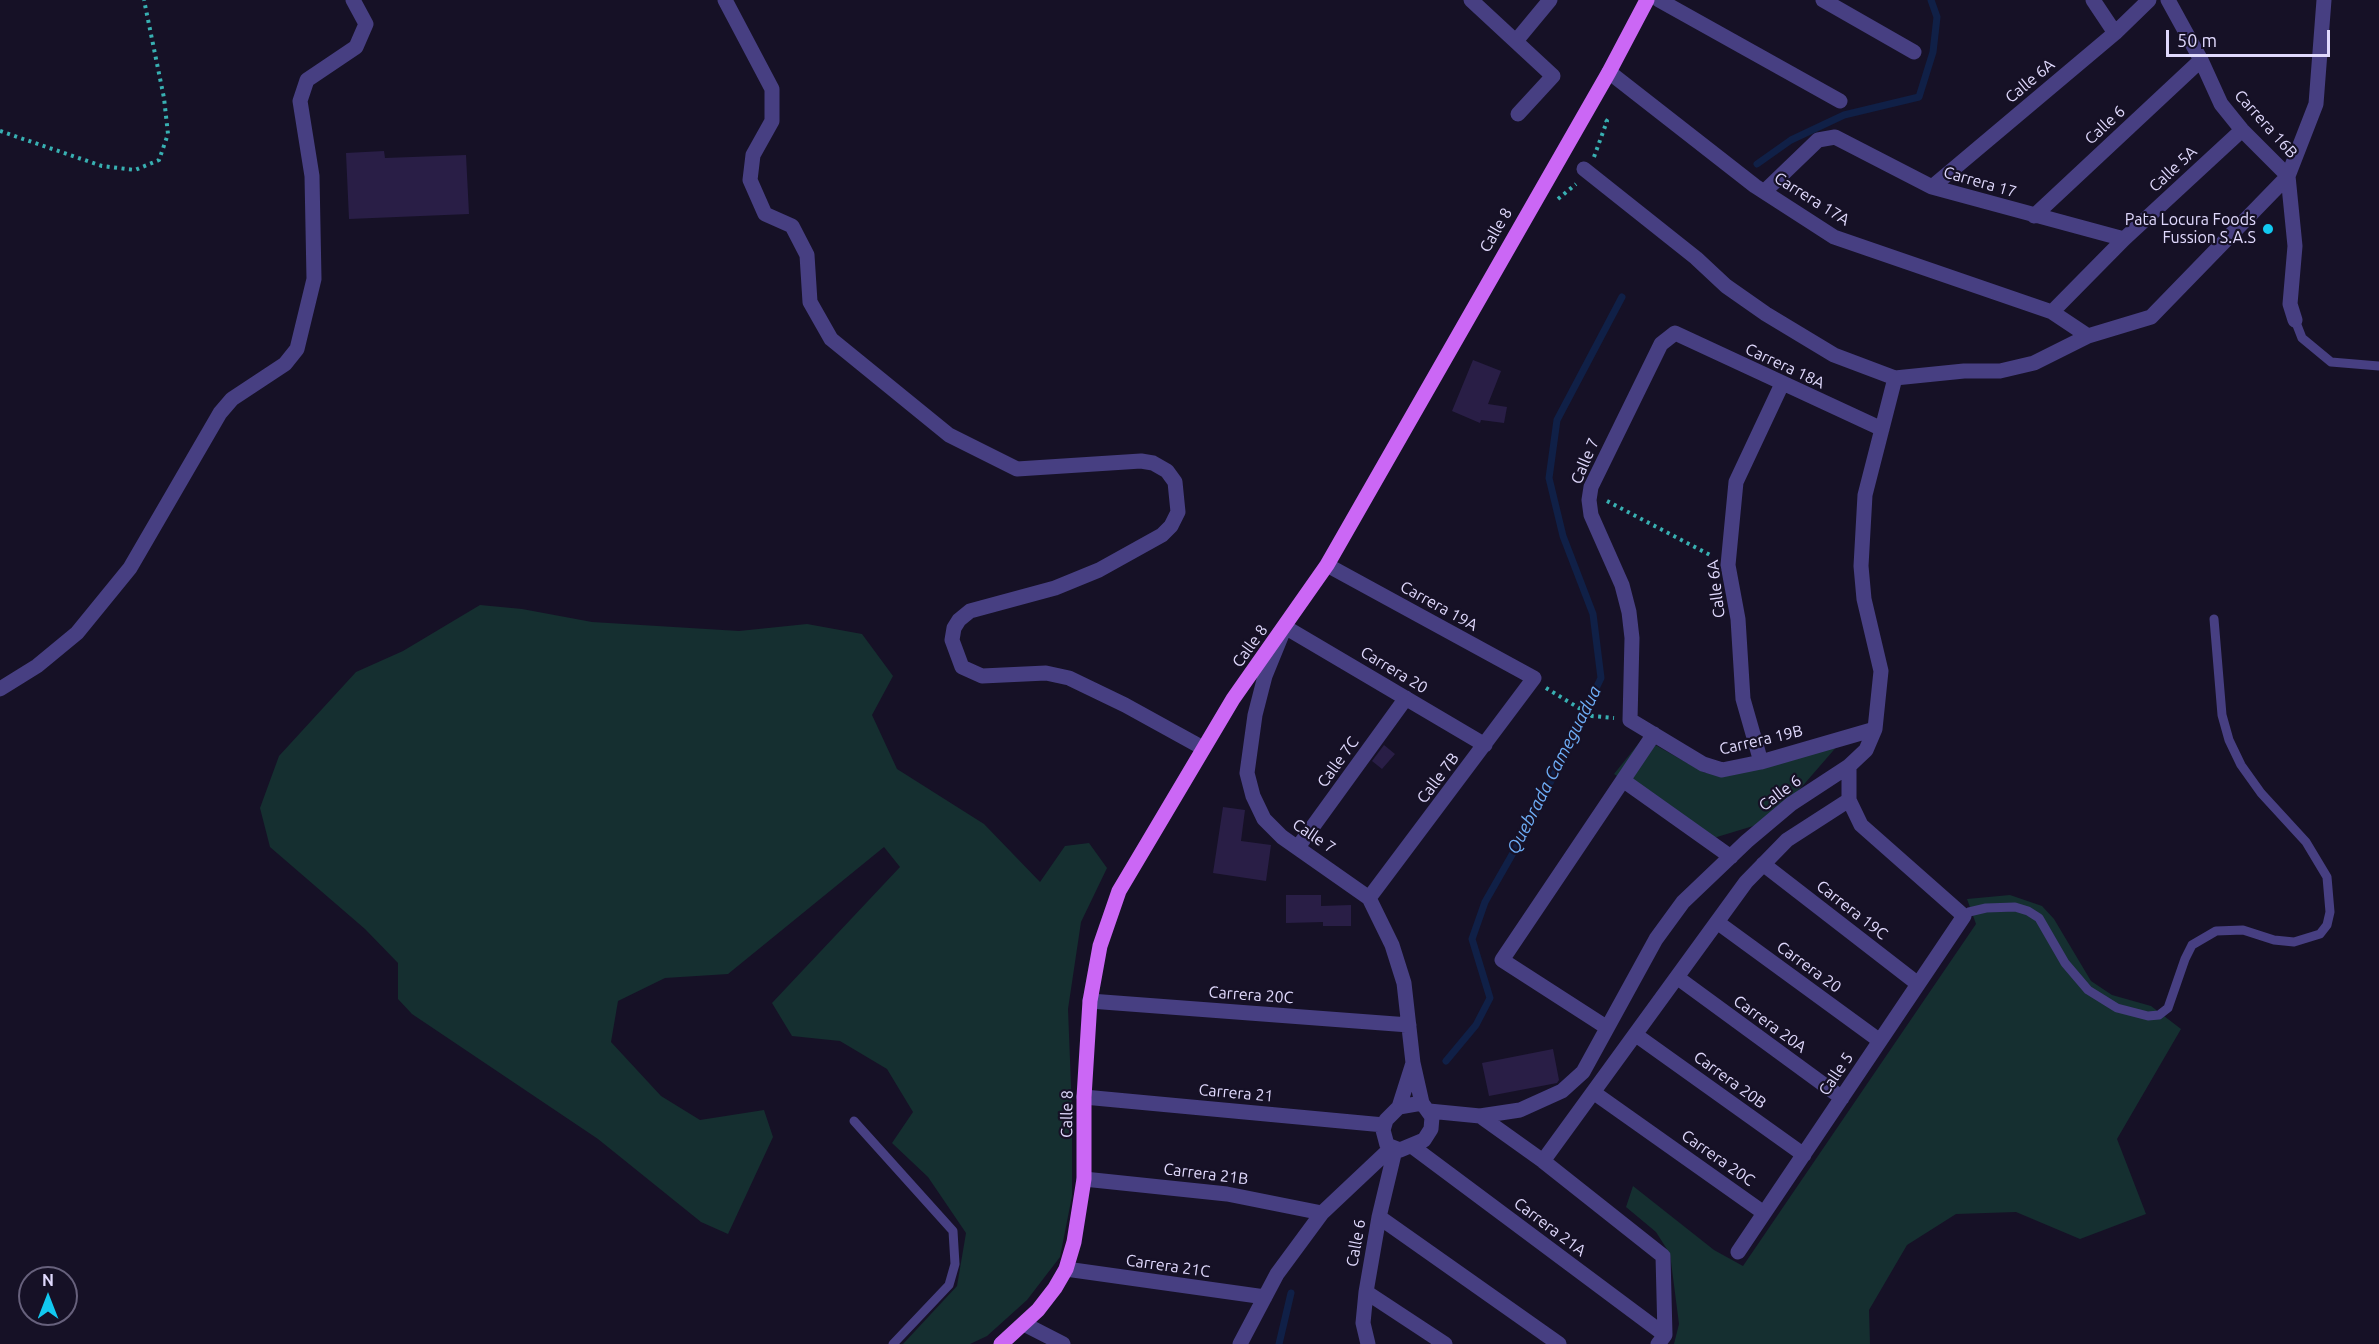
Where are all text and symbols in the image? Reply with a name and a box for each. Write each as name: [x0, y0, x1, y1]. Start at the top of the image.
scale bar: [2169, 18, 2332, 56]
text: 50 m: [2177, 30, 2217, 50]
street label: Calle 6A: [2001, 55, 2059, 107]
street label: Carrera 16B: [2230, 86, 2302, 162]
street label: Calle 6: [2081, 102, 2129, 148]
street label: Calle 5A: [2145, 142, 2201, 196]
street label: Carrera 17: [1941, 162, 2019, 202]
street label: Carrera 17A: [1771, 168, 1853, 230]
street label: Calle 8: [1476, 204, 1516, 256]
place label: Pata Locura Foods Fussion S.A.S: [2125, 210, 2256, 248]
marker: Pata Locura Foods Fussion S.A.S: [2261, 222, 2275, 236]
street label: Carrera 18A: [1742, 339, 1828, 393]
street label: Calle 7: [1567, 435, 1603, 487]
street label: Calle 6A: [1703, 559, 1729, 619]
street label: Carrera 19A: [1397, 577, 1481, 635]
street label: Calle 8: [1228, 621, 1272, 671]
street label: Carrera 20: [1357, 642, 1431, 698]
water label: Quebrada Cameguadua: [1502, 682, 1606, 858]
street label: Carrera 19B: [1717, 721, 1805, 759]
street label: Calle 7C: [1313, 733, 1363, 791]
street label: Calle 7B: [1413, 749, 1463, 807]
street label: Calle 6: [1755, 771, 1805, 815]
street label: Calle 7: [1289, 815, 1339, 857]
street label: Carrera 19C: [1813, 876, 1891, 944]
street label: Carrera 20: [1773, 937, 1845, 997]
street label: Carrera 20C: [1208, 982, 1294, 1008]
street label: Carrera 20A: [1730, 991, 1810, 1057]
street label: Carrera 20B: [1690, 1047, 1770, 1113]
street label: Calle 5: [1815, 1049, 1857, 1099]
street label: Carrera 21: [1198, 1080, 1274, 1106]
street label: Calle 8: [1057, 1090, 1077, 1138]
street label: Carrera 20C: [1678, 1126, 1758, 1190]
street label: Carrera 21B: [1163, 1159, 1249, 1189]
street label: Carrera 21A: [1510, 1194, 1590, 1260]
street label: Calle 6: [1342, 1218, 1370, 1268]
street label: Carrera 21C: [1125, 1251, 1211, 1281]
north arrow: [18, 1266, 78, 1326]
text: N: [42, 1271, 54, 1289]

